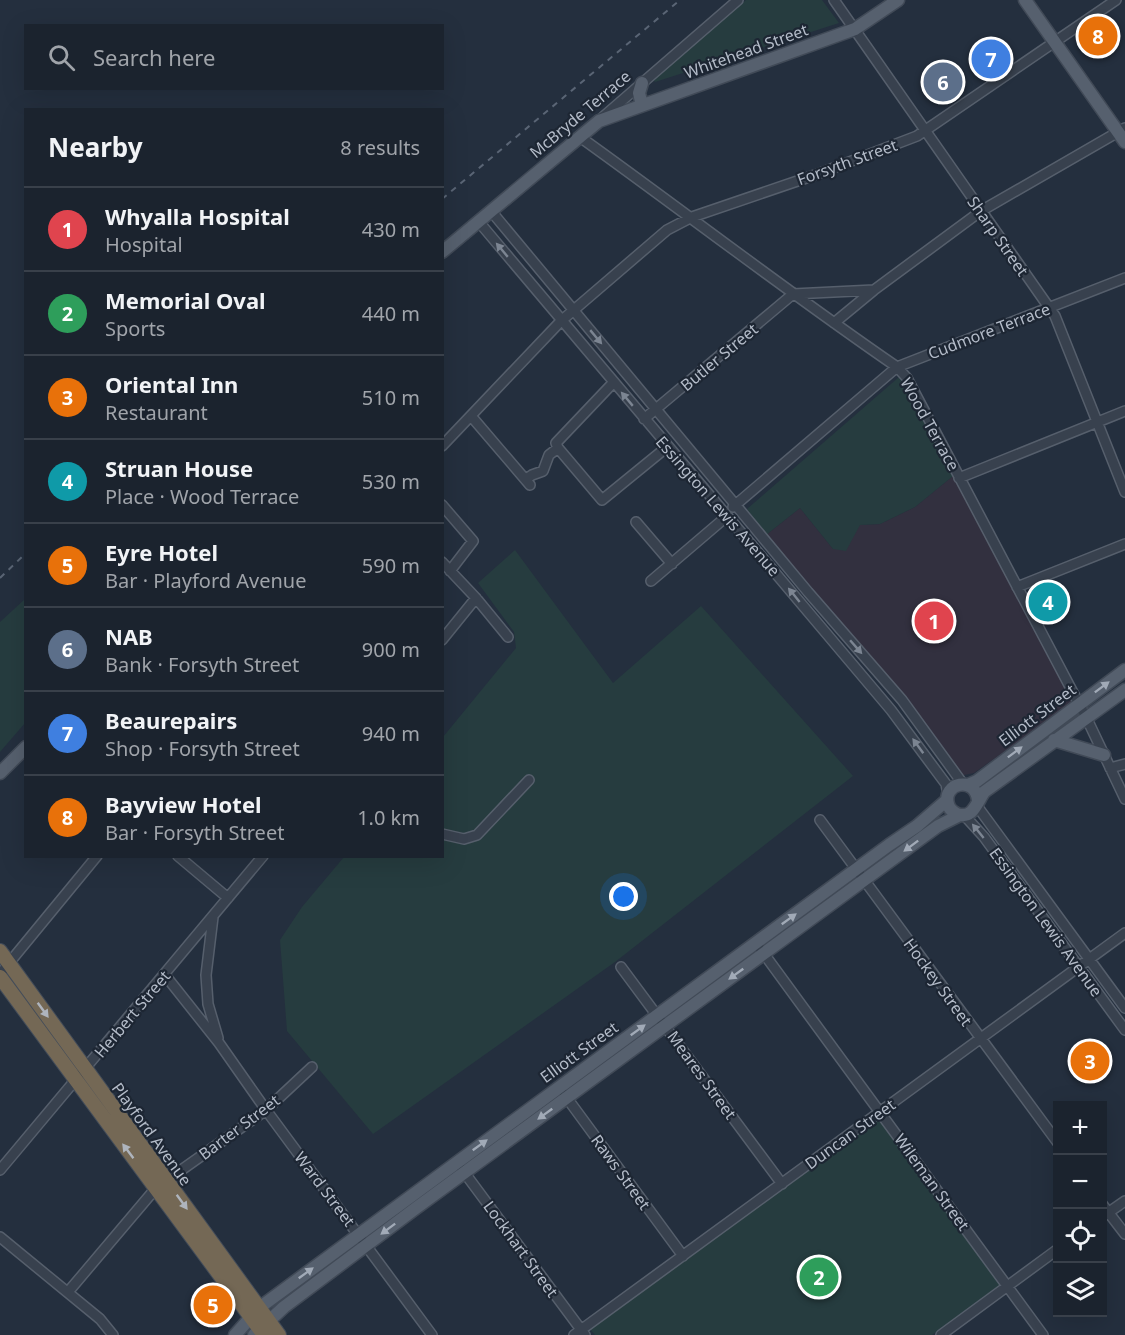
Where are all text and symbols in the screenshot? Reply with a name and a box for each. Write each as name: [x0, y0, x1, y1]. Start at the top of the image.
pin: 8: [1078, 14, 1118, 58]
street label: Whitehead Street: [681, 18, 811, 84]
search box: [24, 24, 444, 90]
pin: 7: [972, 36, 1010, 82]
icon: search: [45, 41, 78, 74]
text: Search here: [93, 42, 215, 72]
pin: 6: [924, 60, 962, 104]
street label: McBryde Terrace: [525, 65, 635, 163]
text: Nearby: [48, 129, 143, 165]
text: 8 results: [340, 134, 420, 161]
street label: Forsyth Street: [794, 134, 900, 190]
street label: Sharp Street: [962, 192, 1034, 281]
text: Whyalla Hospital: [105, 201, 290, 231]
text: 1: [62, 216, 73, 243]
text: 430 m: [362, 216, 420, 243]
text: Hospital: [105, 231, 183, 258]
one-way arrow: [495, 242, 508, 258]
text: Memorial Oval: [105, 285, 266, 315]
street label: Cudmore Terrace: [925, 298, 1053, 364]
text: 2: [62, 300, 73, 327]
text: 440 m: [362, 300, 420, 327]
text: Sports: [105, 315, 165, 342]
street label: Butler Street: [676, 318, 762, 396]
one-way arrow: [589, 329, 602, 344]
text: Oriental Inn: [105, 369, 238, 399]
street label: Wood Terrace: [895, 373, 965, 475]
text: 3: [62, 384, 73, 411]
text: 510 m: [362, 384, 420, 411]
one-way arrow: [621, 392, 634, 407]
text: Restaurant: [105, 399, 208, 426]
street label: Essington Lewis Avenue: [651, 431, 785, 581]
text: Struan House: [105, 453, 253, 483]
text: 4: [62, 468, 73, 495]
text: 530 m: [362, 468, 420, 495]
text: Place · Wood Terrace: [105, 483, 299, 510]
text: Eyre Hotel: [105, 537, 218, 567]
text: 5: [62, 552, 73, 579]
text: 590 m: [362, 552, 420, 579]
text: Bar · Playford Avenue: [105, 567, 306, 594]
pin: 4: [1028, 580, 1068, 624]
one-way arrow: [789, 588, 801, 603]
pin: 1: [914, 598, 954, 644]
text: NAB: [105, 621, 153, 651]
text: 6: [62, 636, 73, 663]
text: 900 m: [362, 636, 420, 663]
one-way arrow: [849, 639, 862, 654]
text: Bank · Forsyth Street: [105, 651, 299, 678]
street label: Elliott Street: [994, 679, 1080, 751]
one-way arrow: [1094, 681, 1110, 693]
text: Beaurepairs: [105, 705, 237, 735]
text: 7: [62, 720, 73, 747]
text: 940 m: [362, 720, 420, 747]
text: Shop · Forsyth Street: [105, 735, 300, 762]
one-way arrow: [912, 739, 924, 755]
one-way arrow: [1007, 746, 1023, 758]
text: Bayview Hotel: [105, 789, 262, 819]
text: 8: [62, 804, 73, 831]
text: 1.0 km: [357, 804, 420, 831]
text: Bar · Forsyth Street: [105, 819, 284, 846]
one-way arrow: [972, 823, 985, 839]
one-way arrow: [903, 840, 918, 852]
street label: Essington Lewis Avenue: [984, 843, 1108, 1001]
your location: [609, 882, 638, 911]
one-way arrow: [780, 913, 796, 925]
street label: Hockey Street: [899, 934, 977, 1030]
street label: Herbert Street: [89, 966, 175, 1062]
one-way arrow: [729, 968, 745, 980]
one-way arrow: [37, 1002, 49, 1018]
street label: Elliott Street: [536, 1016, 623, 1088]
one-way arrow: [629, 1024, 645, 1036]
street label: Meares Street: [662, 1026, 742, 1124]
pin: 3: [1070, 1038, 1110, 1084]
street label: Playford Avenue: [107, 1078, 197, 1190]
street label: Barter Street: [194, 1089, 284, 1165]
street label: Duncan Street: [800, 1094, 900, 1174]
map controls: [1053, 1101, 1107, 1317]
button: +: [1053, 1101, 1107, 1155]
one-way arrow: [538, 1108, 554, 1120]
street label: Wileman Street: [889, 1129, 975, 1235]
street label: Raws Street: [586, 1130, 656, 1214]
one-way arrow: [472, 1139, 488, 1151]
one-way arrow: [122, 1143, 134, 1159]
street label: Ward Street: [290, 1147, 361, 1231]
button: −: [1053, 1155, 1107, 1209]
one-way arrow: [176, 1194, 188, 1210]
street label: Lockhart Street: [478, 1196, 564, 1302]
button: locate: [1053, 1209, 1107, 1263]
one-way arrow: [380, 1223, 396, 1235]
pin: 2: [800, 1254, 838, 1300]
button: layers: [1053, 1263, 1107, 1317]
one-way arrow: [299, 1268, 314, 1280]
pin: 5: [194, 1282, 232, 1328]

